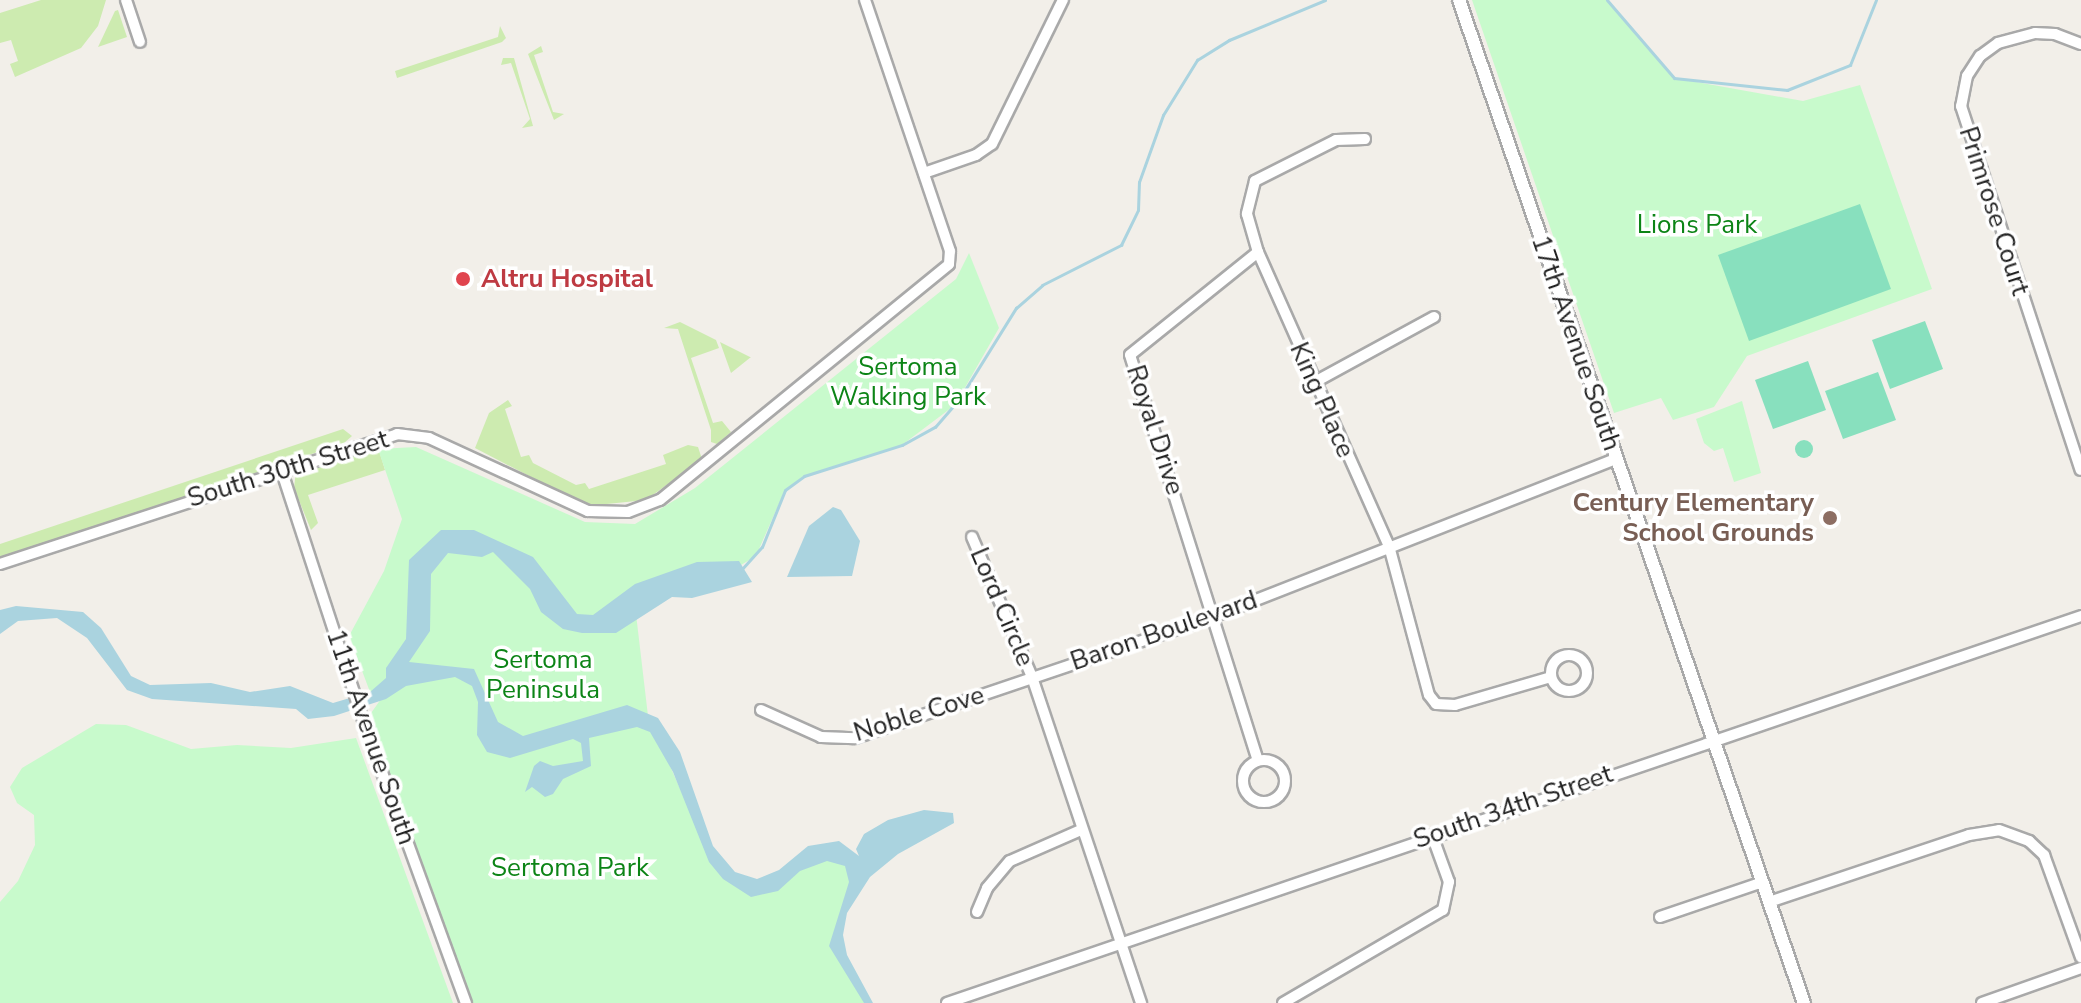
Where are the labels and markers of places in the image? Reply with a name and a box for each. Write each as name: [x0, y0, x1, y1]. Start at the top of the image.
place label: Altru Hospital: [481, 263, 653, 295]
marker: Altru Hospital: [452, 268, 474, 290]
place label: Century Elementary School Grounds: [1573, 487, 1814, 548]
marker: Century Elementary School Grounds: [1821, 509, 1839, 527]

